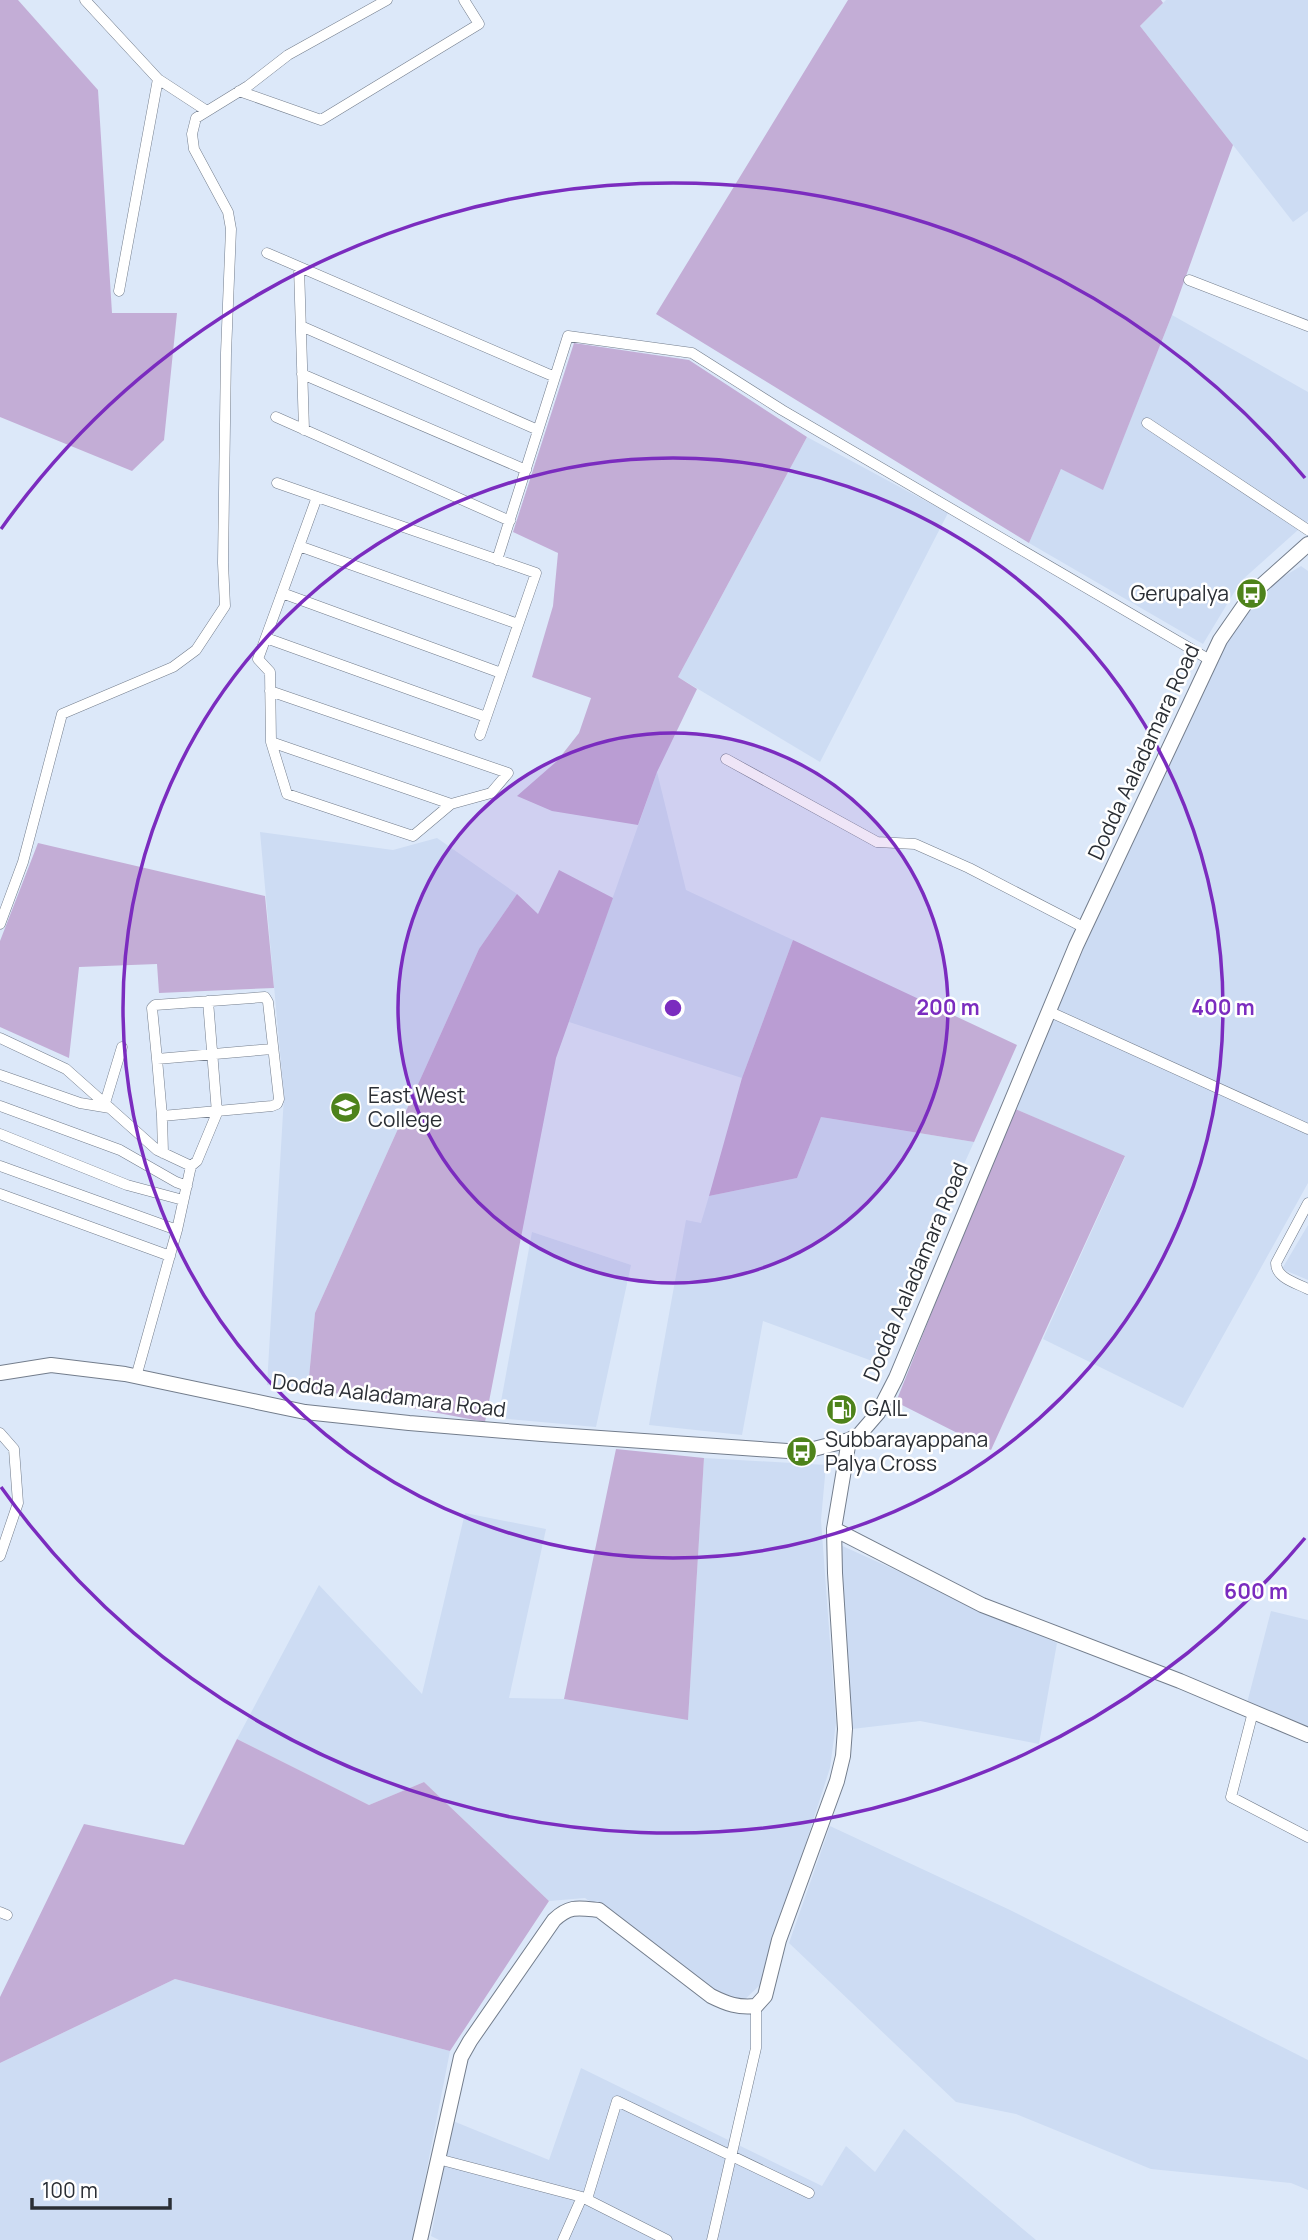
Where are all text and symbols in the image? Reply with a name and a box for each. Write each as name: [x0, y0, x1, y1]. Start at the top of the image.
bus stop icon: Gerupalya: [1235, 577, 1269, 611]
place label: Gerupalya: [1131, 579, 1229, 607]
street label: Dodda Aaladamara Road: [1081, 639, 1205, 864]
text: 200 m: [916, 993, 980, 1021]
text: 400 m: [1191, 993, 1255, 1021]
centre of rings: [661, 996, 685, 1020]
place label: East West College: [368, 1081, 465, 1133]
school or university icon: East West College: [328, 1091, 362, 1125]
street label: Dodda Aaladamara Road: [856, 1158, 974, 1385]
street label: Dodda Aaladamara Road: [271, 1367, 508, 1423]
fuel station icon: GAIL: [824, 1392, 858, 1426]
place label: GAIL: [864, 1394, 908, 1422]
place label: Subbarayappana Palya Cross: [825, 1425, 988, 1477]
bus stop icon: Subbarayappana Palya Cross: [785, 1435, 819, 1469]
text: 600 m: [1224, 1577, 1288, 1605]
scale bar: [32, 2166, 170, 2210]
text: 100 m: [42, 2176, 98, 2204]

